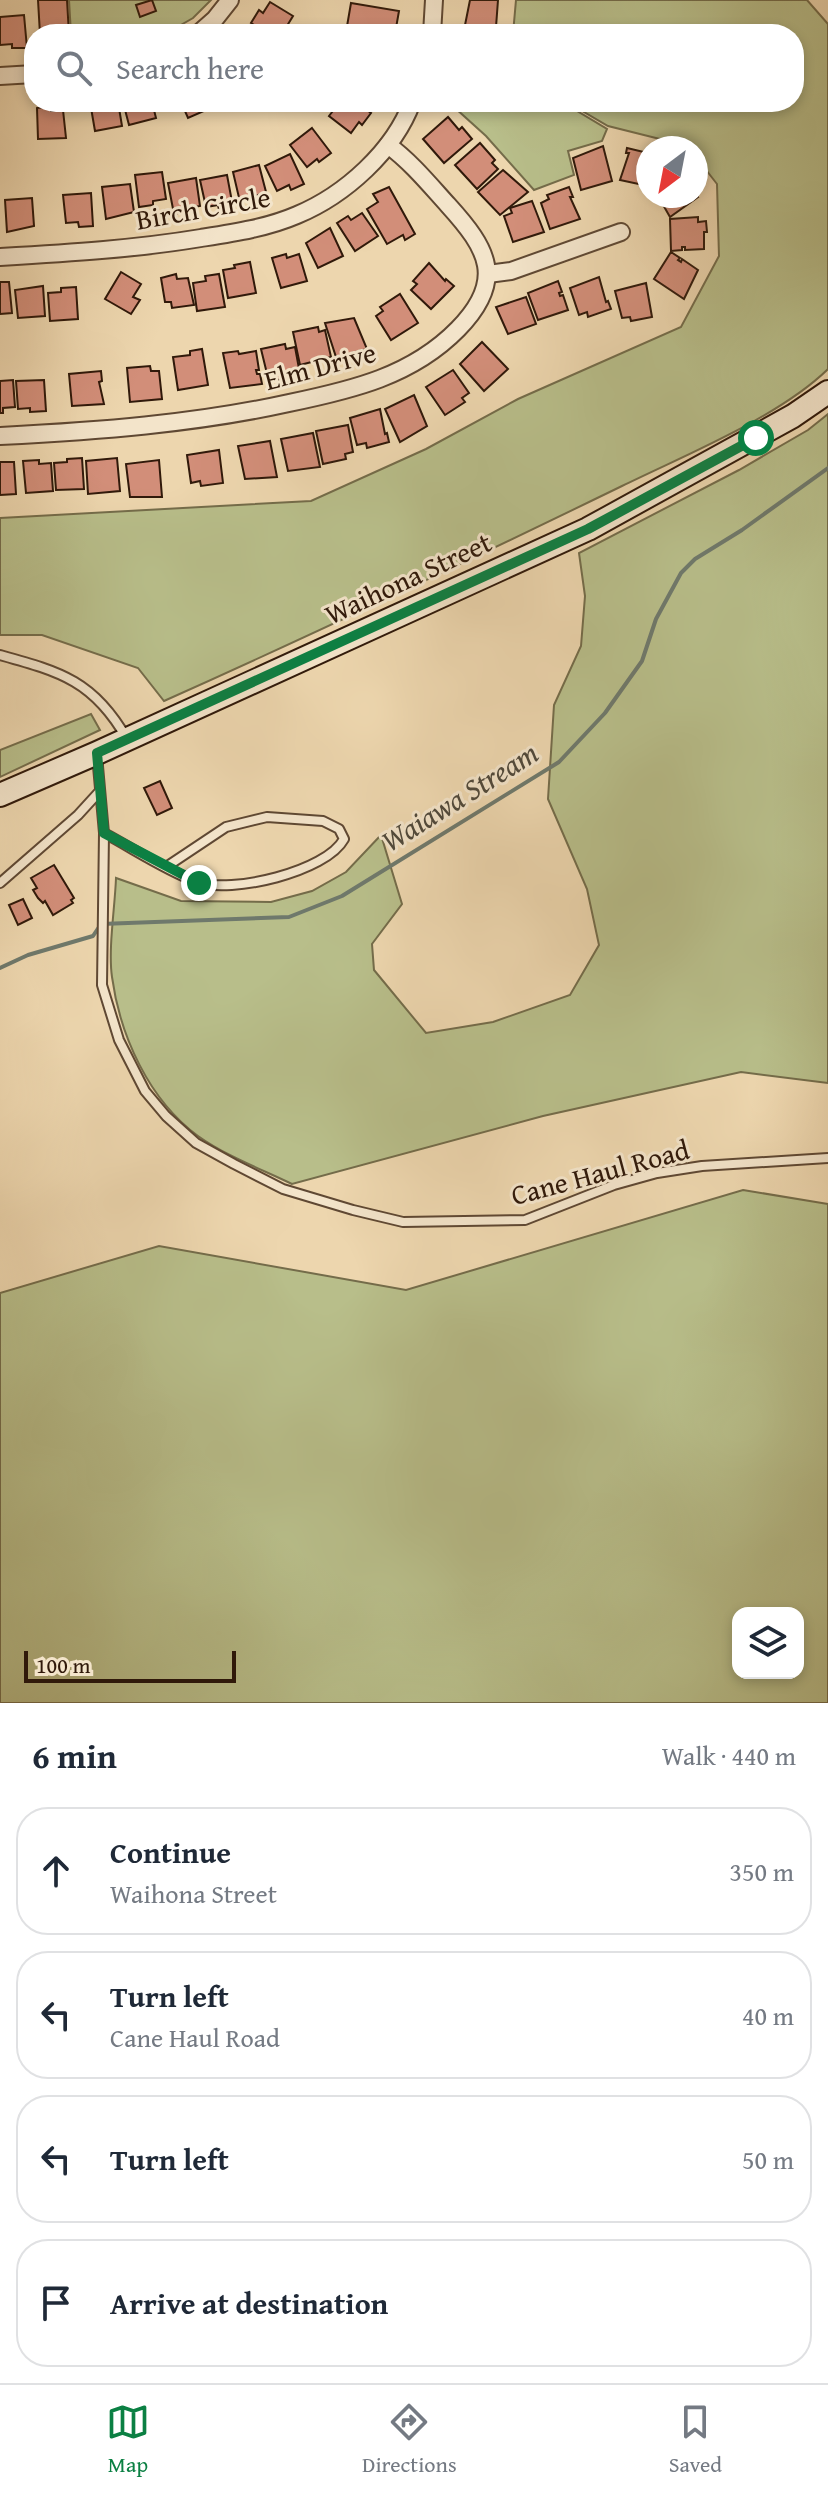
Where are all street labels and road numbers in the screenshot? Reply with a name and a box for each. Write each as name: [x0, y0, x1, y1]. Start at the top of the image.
street label: Birch Circle: [132, 176, 273, 239]
street label: Elm Drive: [260, 331, 380, 400]
street label: Waihona Street: [318, 521, 498, 634]
street label: Cane Haul Road: [506, 1128, 694, 1215]

